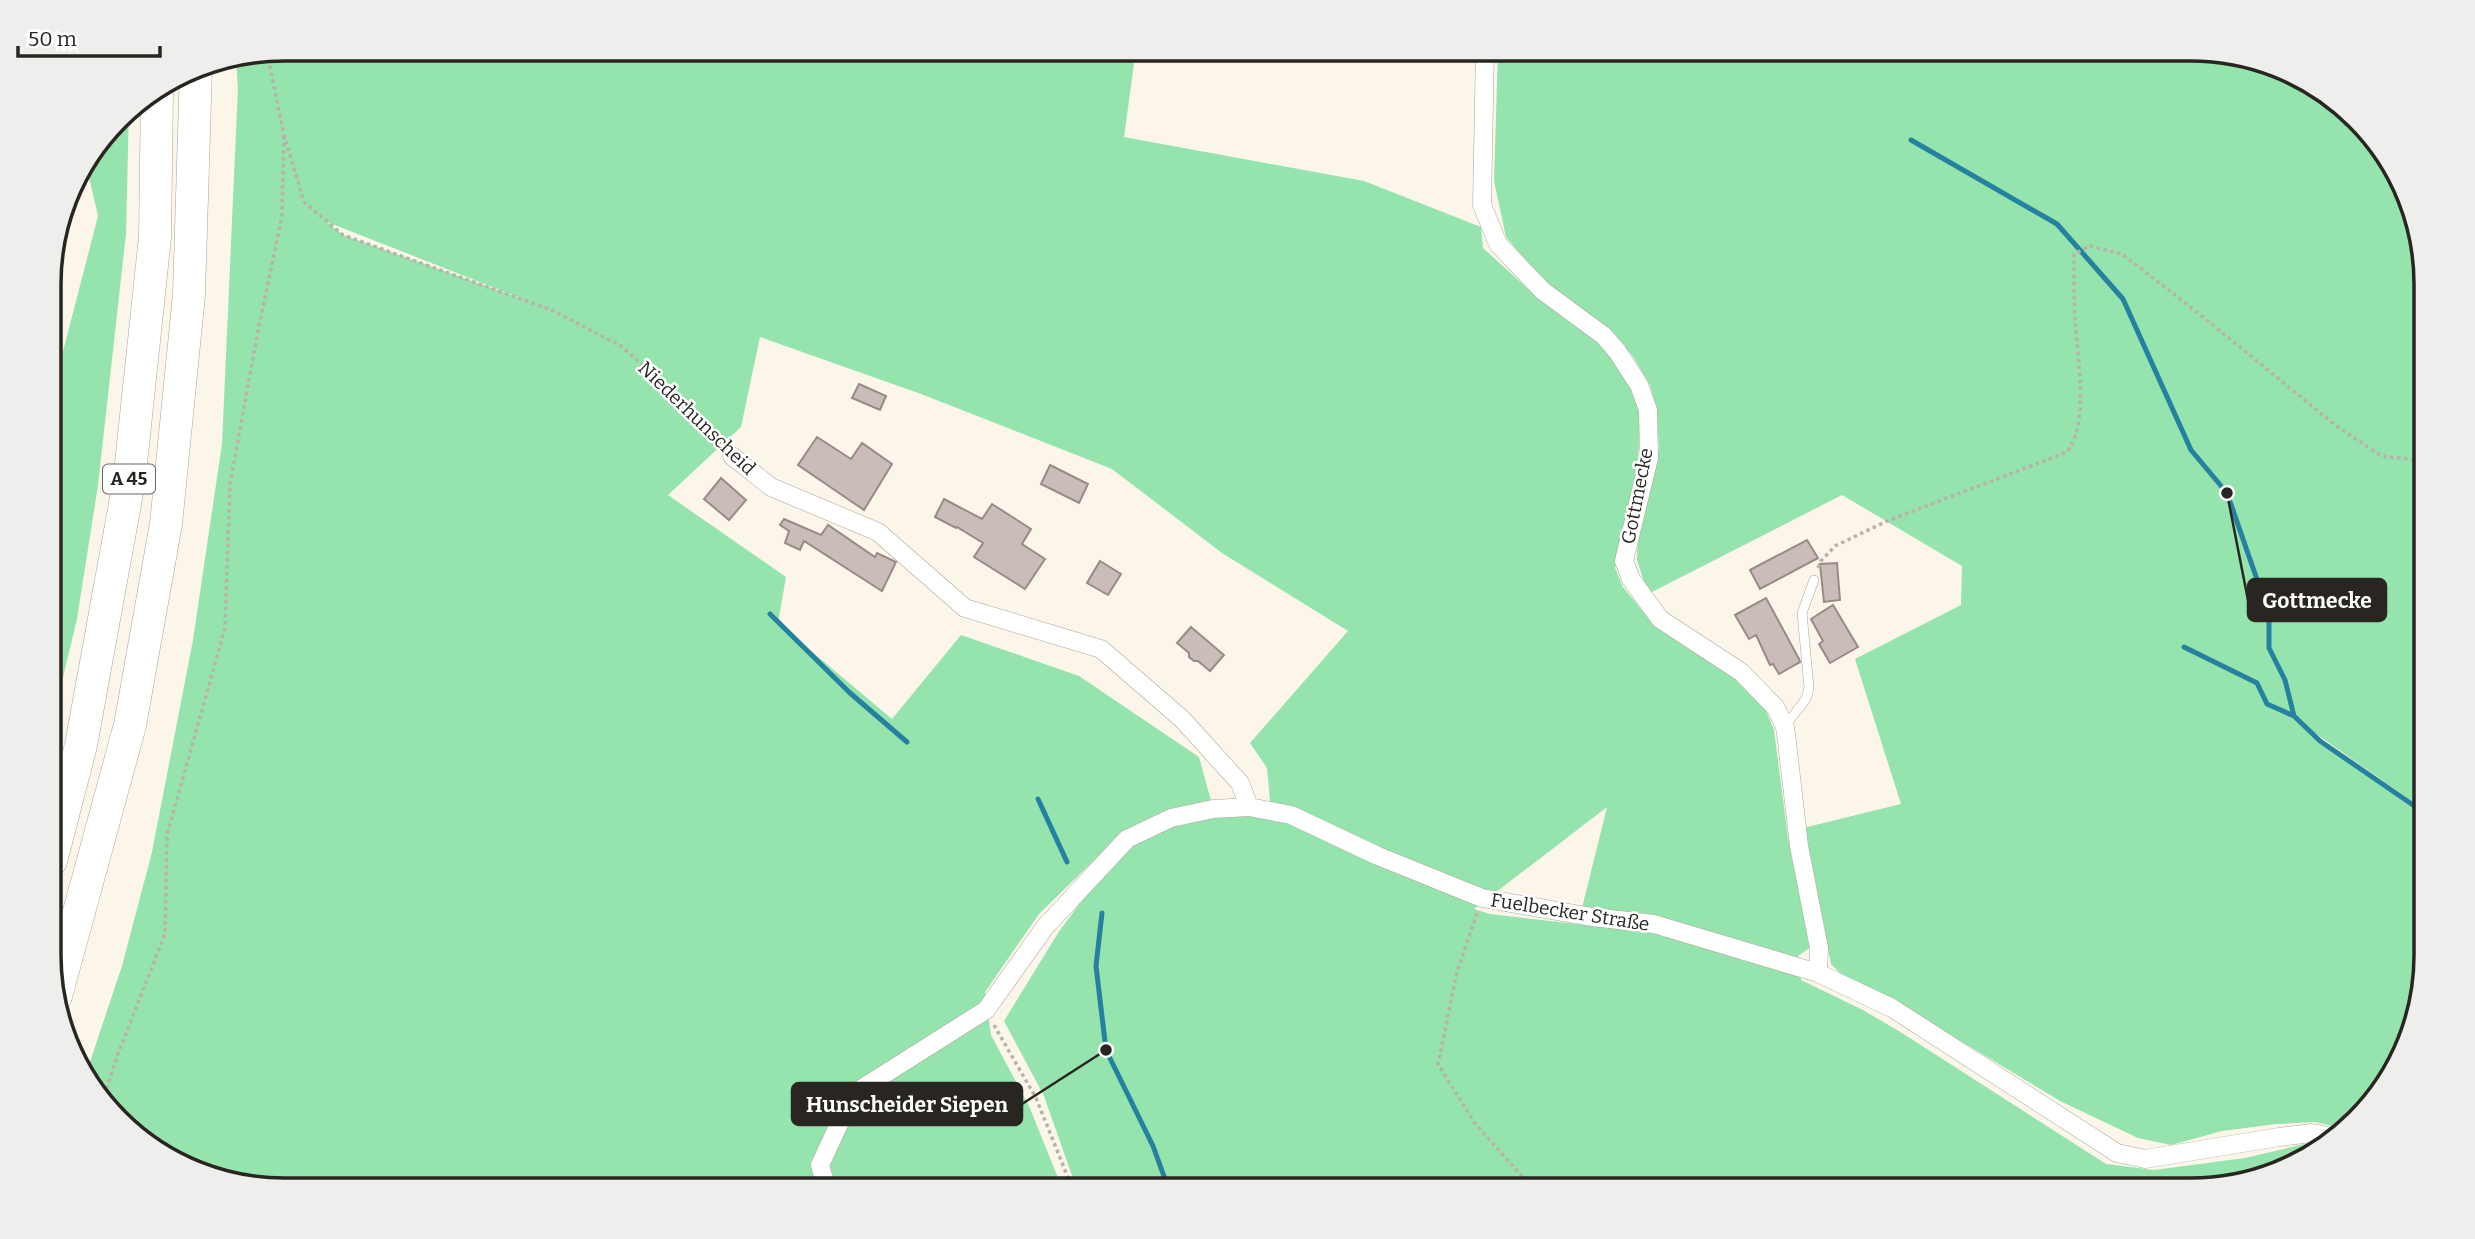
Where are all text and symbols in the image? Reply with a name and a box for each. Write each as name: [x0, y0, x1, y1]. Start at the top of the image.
scale bar: [18, 14, 159, 58]
text: 50 m: [28, 26, 77, 52]
street label: Niederhunscheid: [634, 356, 760, 480]
street label: Gottmecke: [1616, 446, 1658, 546]
road number: A 45: [103, 464, 155, 494]
callout: Gottmecke: [2248, 579, 2386, 621]
text: Gottmecke: [2262, 588, 2372, 614]
street label: Fuelbecker Straße: [1489, 888, 1651, 936]
callout: Hunscheider Siepen: [792, 1083, 1022, 1125]
text: Hunscheider Siepen: [806, 1092, 1008, 1118]

